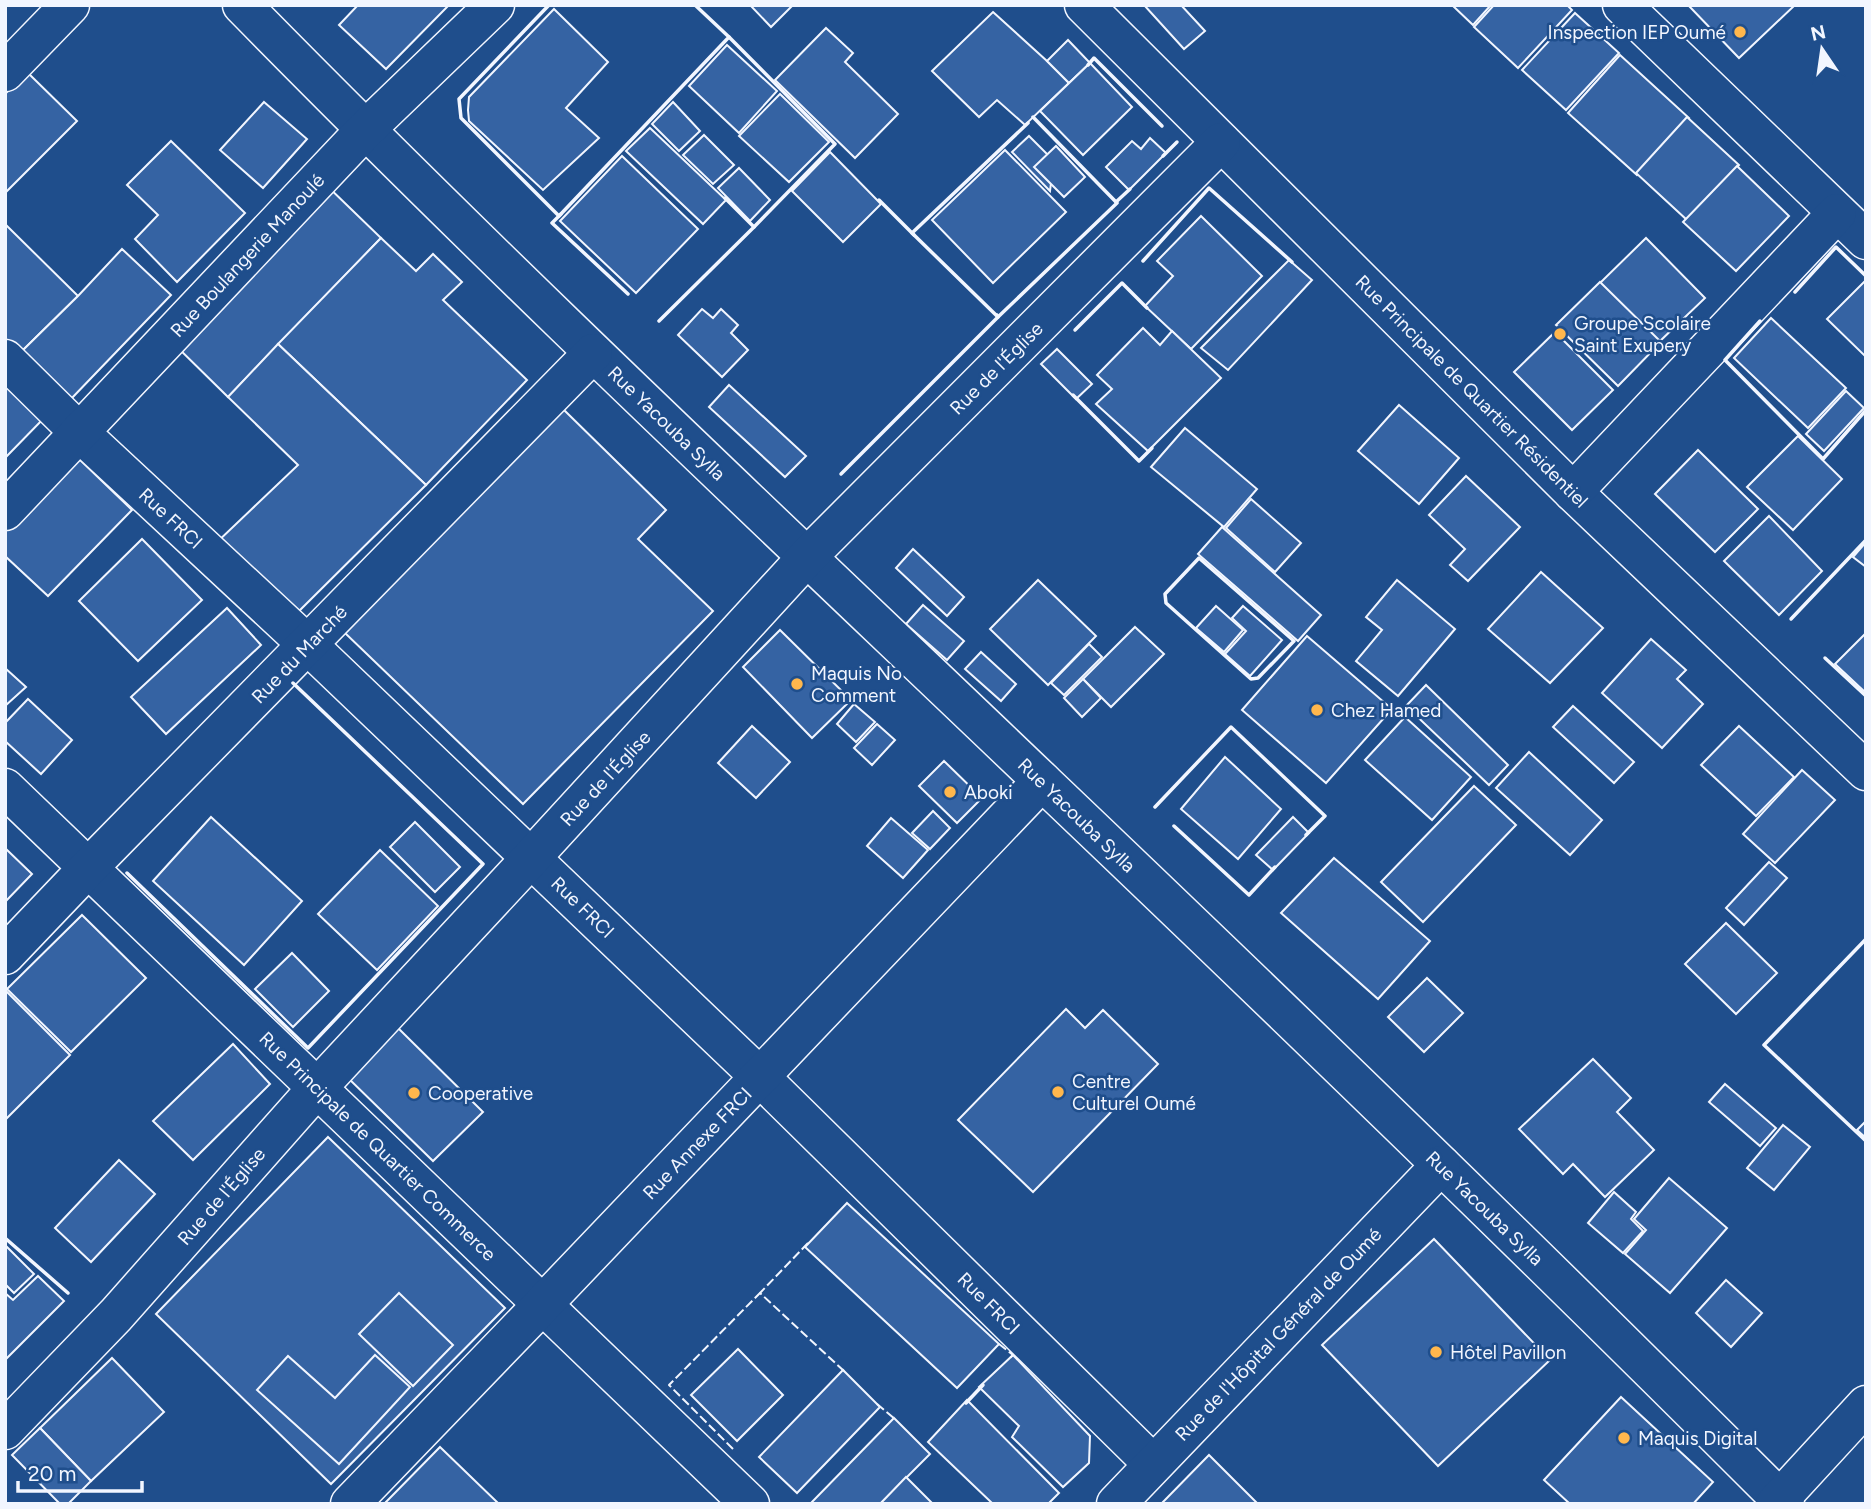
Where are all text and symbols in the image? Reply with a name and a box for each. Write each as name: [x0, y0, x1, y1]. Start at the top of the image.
north arrow: [1787, 14, 1857, 84]
text: N: [1809, 20, 1828, 46]
place label: Inspection IEP Oumé: [1548, 21, 1726, 44]
marker: Inspection IEP Oumé: [1732, 24, 1748, 40]
street label: Rue Boulangerie Manoulé: [166, 169, 329, 342]
street label: Rue Principale de Quartier Résidentiel: [1351, 270, 1593, 512]
place label: Groupe Scolaire Saint Exupery: [1574, 312, 1711, 357]
street label: Rue de l'Église: [945, 317, 1048, 420]
marker: Groupe Scolaire Saint Exupery: [1552, 326, 1568, 342]
street label: Rue Yacouba Sylla: [603, 361, 730, 485]
street label: Rue FRCI: [134, 483, 207, 554]
street label: Rue du Marché: [247, 601, 352, 708]
place label: Maquis No Comment: [811, 662, 902, 707]
marker: Maquis No Comment: [789, 676, 805, 692]
place label: Chez Hamed: [1331, 699, 1441, 722]
marker: Chez Hamed: [1309, 702, 1325, 718]
street label: Rue de l'Église: [555, 726, 655, 831]
street label: Rue Yacouba Sylla: [1013, 753, 1140, 877]
place label: Aboki: [964, 781, 1013, 804]
marker: Aboki: [942, 784, 958, 800]
street label: Rue FRCI: [546, 872, 619, 943]
street label: Rue Principale de Quartier Commerce: [255, 1027, 501, 1266]
place label: Centre Culturel Oumé: [1072, 1070, 1196, 1115]
place label: Cooperative: [428, 1082, 533, 1105]
street label: Rue Annexe FRCI: [638, 1082, 757, 1204]
marker: Centre Culturel Oumé: [1050, 1084, 1066, 1100]
marker: Cooperative: [406, 1085, 422, 1101]
street label: Rue de l'Église: [173, 1143, 270, 1250]
street label: Rue Yacouba Sylla: [1421, 1146, 1548, 1270]
street label: Rue de l'Hôpital Général de Oumé: [1170, 1223, 1386, 1446]
street label: Rue FRCI: [953, 1267, 1025, 1339]
place label: Hôtel Pavillon: [1450, 1341, 1566, 1364]
marker: Hôtel Pavillon: [1428, 1344, 1444, 1360]
place label: Maquis Digital: [1638, 1427, 1757, 1450]
marker: Maquis Digital: [1616, 1430, 1632, 1446]
scale bar: [18, 1450, 142, 1494]
text: 20 m: [28, 1461, 76, 1486]

